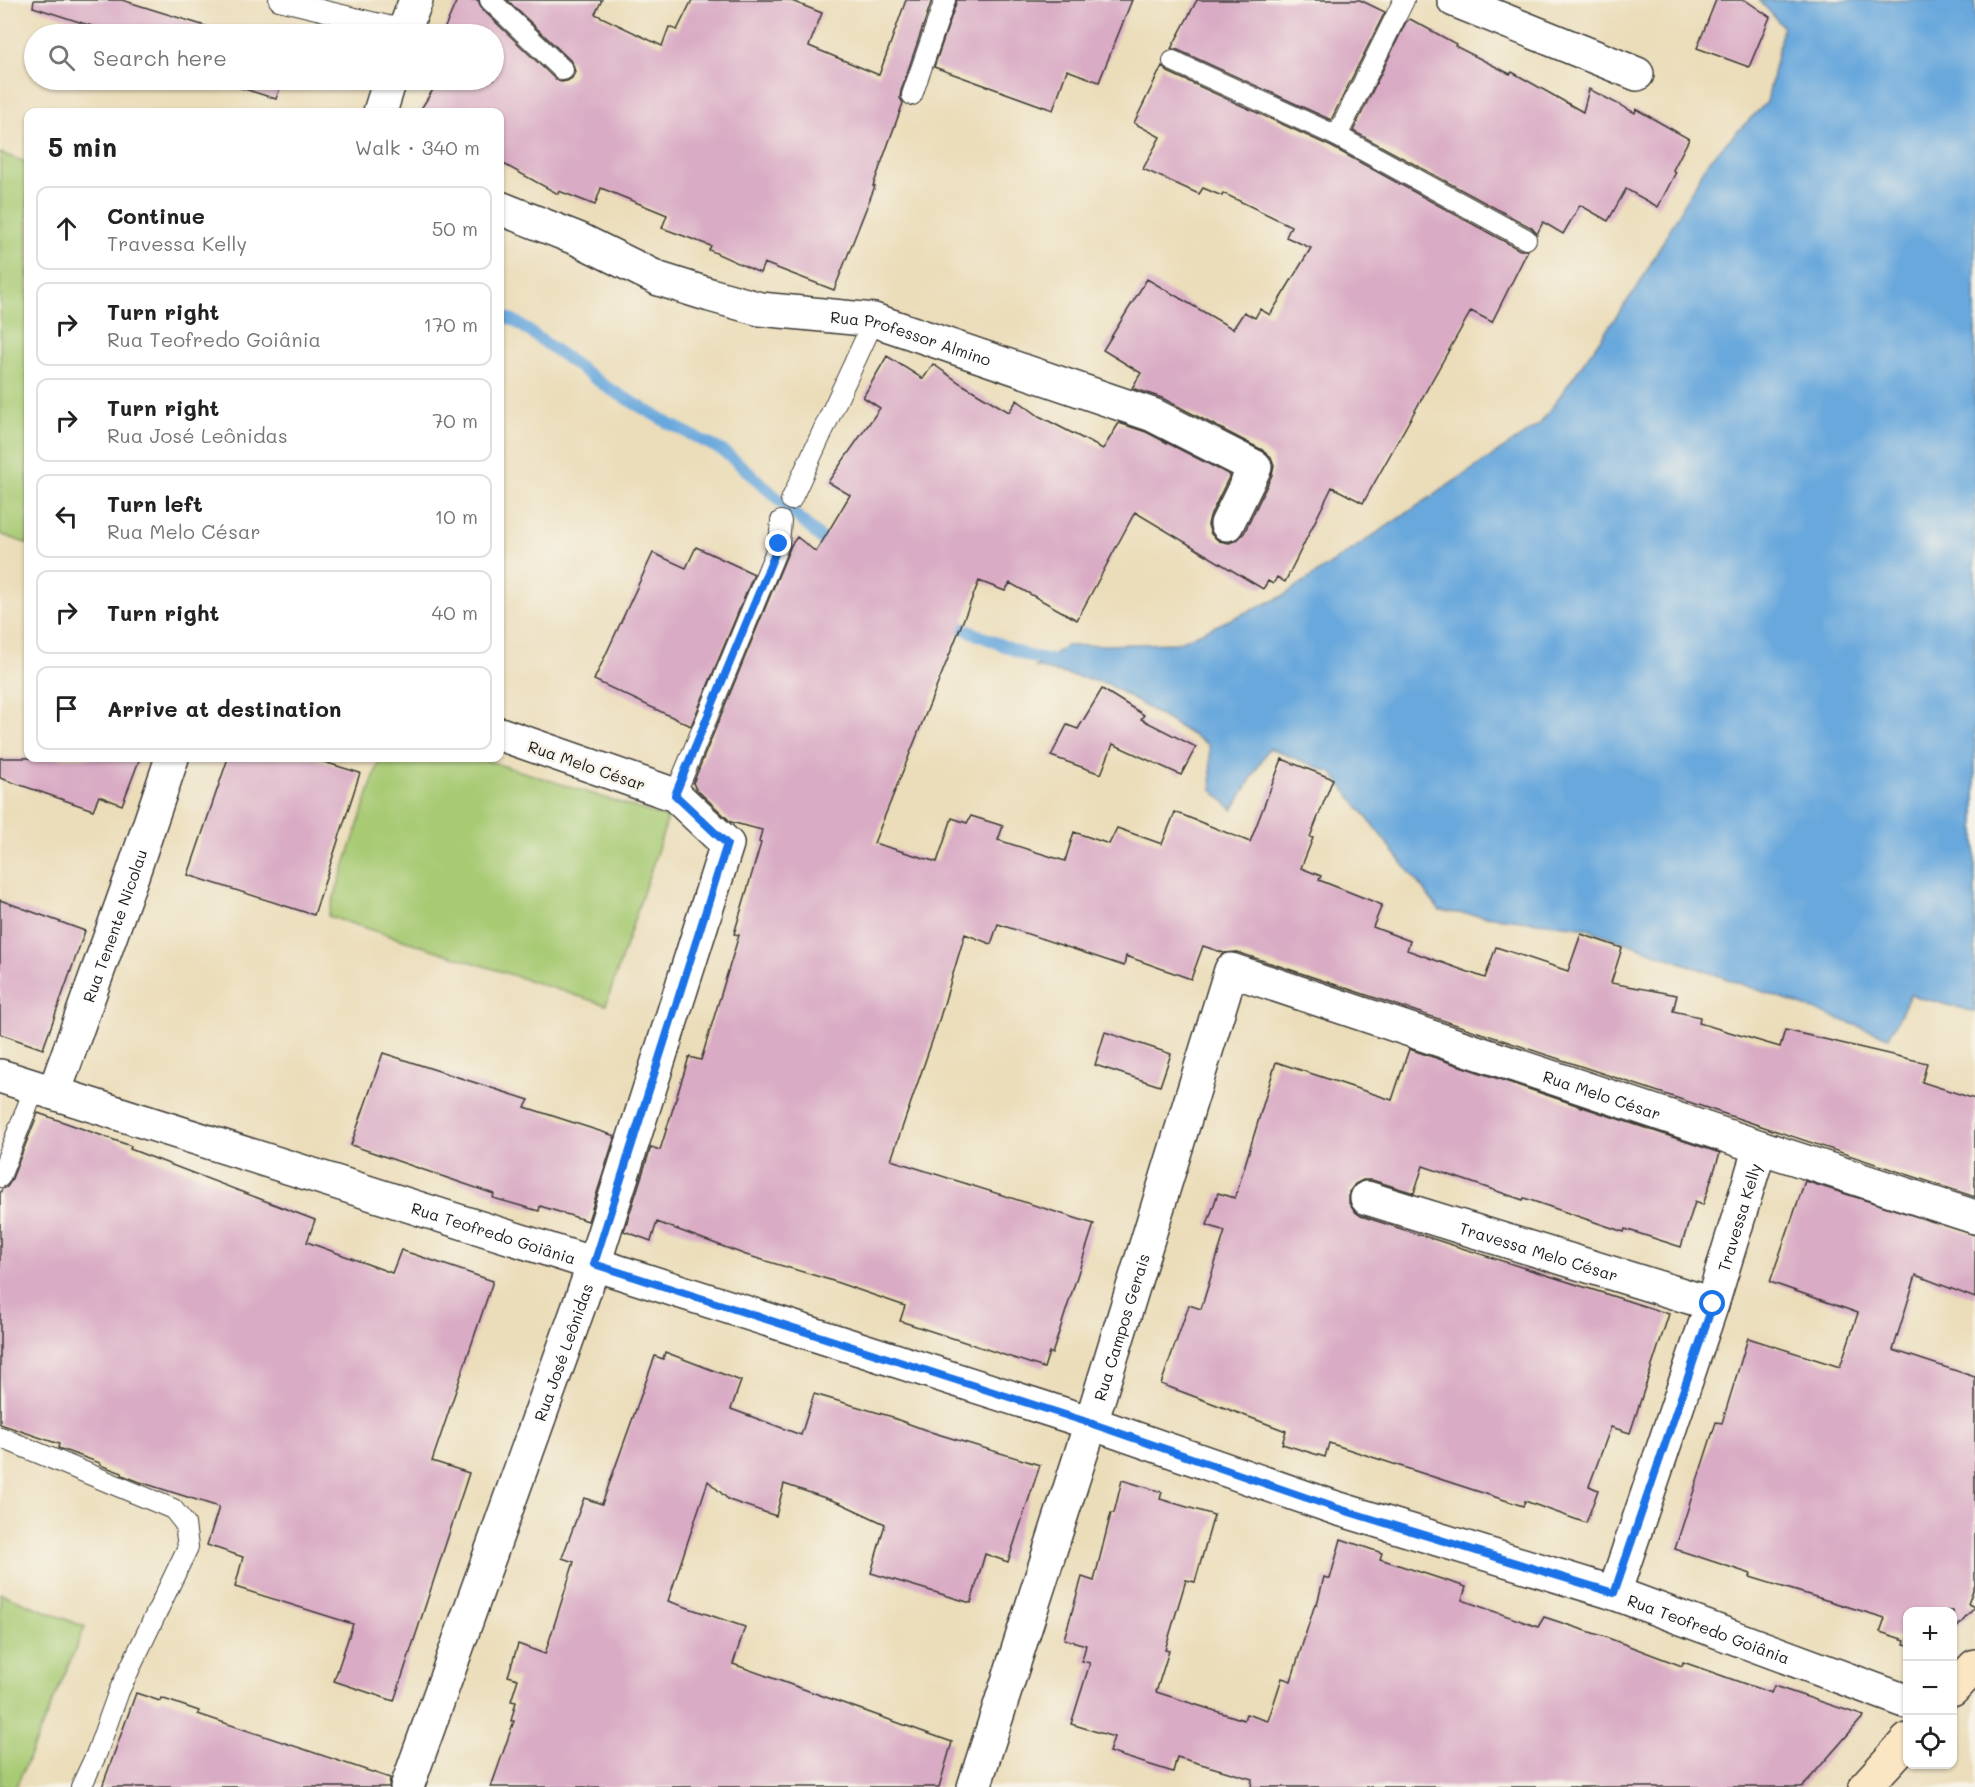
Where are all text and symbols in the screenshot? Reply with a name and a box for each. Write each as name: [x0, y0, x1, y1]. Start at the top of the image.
search box: [24, 24, 504, 90]
icon: search: [45, 41, 78, 74]
text: Search here: [93, 43, 227, 72]
text: 5 min: [48, 130, 117, 164]
text: Walk · 340 m: [355, 134, 480, 160]
text: Continue: [107, 201, 205, 230]
icon: ahead: [50, 212, 83, 245]
text: 50 m: [432, 215, 478, 241]
text: Travessa Kelly: [107, 230, 247, 256]
text: Turn right: [107, 297, 219, 326]
street label: Rua Professor Almino: [830, 305, 994, 370]
icon: right: [50, 308, 83, 341]
text: 170 m: [423, 311, 478, 337]
text: Rua Teofredo Goiânia: [107, 326, 321, 352]
text: Turn right: [107, 393, 219, 422]
icon: right: [50, 404, 83, 437]
text: 70 m: [432, 407, 478, 433]
text: Rua José Leônidas: [107, 422, 288, 448]
text: Turn left: [107, 489, 203, 518]
icon: left: [50, 500, 83, 533]
text: 10 m: [434, 503, 478, 529]
text: Rua Melo César: [107, 518, 261, 544]
route end: [765, 530, 791, 556]
icon: right: [50, 596, 83, 629]
text: Turn right: [107, 598, 219, 627]
text: 40 m: [432, 599, 478, 625]
icon: arrive: [50, 692, 83, 725]
text: Arrive at destination: [107, 694, 342, 723]
street label: Rua Melo César: [526, 735, 648, 795]
street label: Rua Tenente Nicolau: [77, 846, 151, 1005]
street label: Rua Melo César: [1541, 1065, 1664, 1124]
street label: Travessa Kelly: [1712, 1161, 1765, 1274]
street label: Rua Teofredo Goiânia: [409, 1196, 579, 1268]
street label: Travessa Melo César: [1457, 1217, 1621, 1285]
street label: Rua Campos Gerais: [1088, 1251, 1153, 1403]
street label: Rua José Leônidas: [528, 1280, 597, 1424]
route start: [1699, 1290, 1725, 1316]
street label: Rua Teofredo Goiânia: [1625, 1589, 1793, 1668]
map controls: [1903, 1607, 1957, 1769]
button: +: [1903, 1607, 1957, 1661]
button: −: [1903, 1661, 1957, 1715]
button: locate: [1903, 1715, 1957, 1769]

